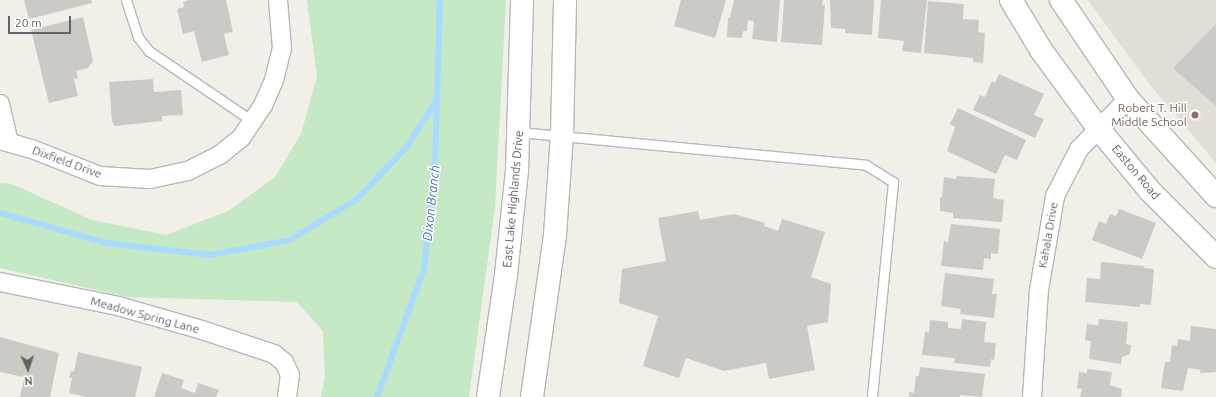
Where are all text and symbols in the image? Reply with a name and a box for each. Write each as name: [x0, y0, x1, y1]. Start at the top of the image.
scale bar: [10, 8, 73, 34]
text: 20 m: [15, 16, 42, 29]
place label: Robert T. Hill Middle School: [1111, 101, 1187, 129]
marker: Robert T. Hill Middle School: [1190, 110, 1200, 120]
street label: East Lake Highlands Drive: [500, 130, 526, 268]
street label: Easton Road: [1109, 142, 1163, 202]
street label: Dixfield Drive: [30, 143, 104, 181]
water label: Dixon Branch: [419, 164, 443, 242]
street label: Kahala Drive: [1035, 201, 1061, 269]
street label: Meadow Spring Lane: [89, 294, 201, 336]
north arrow: [8, 349, 48, 389]
text: N: [24, 375, 33, 387]

